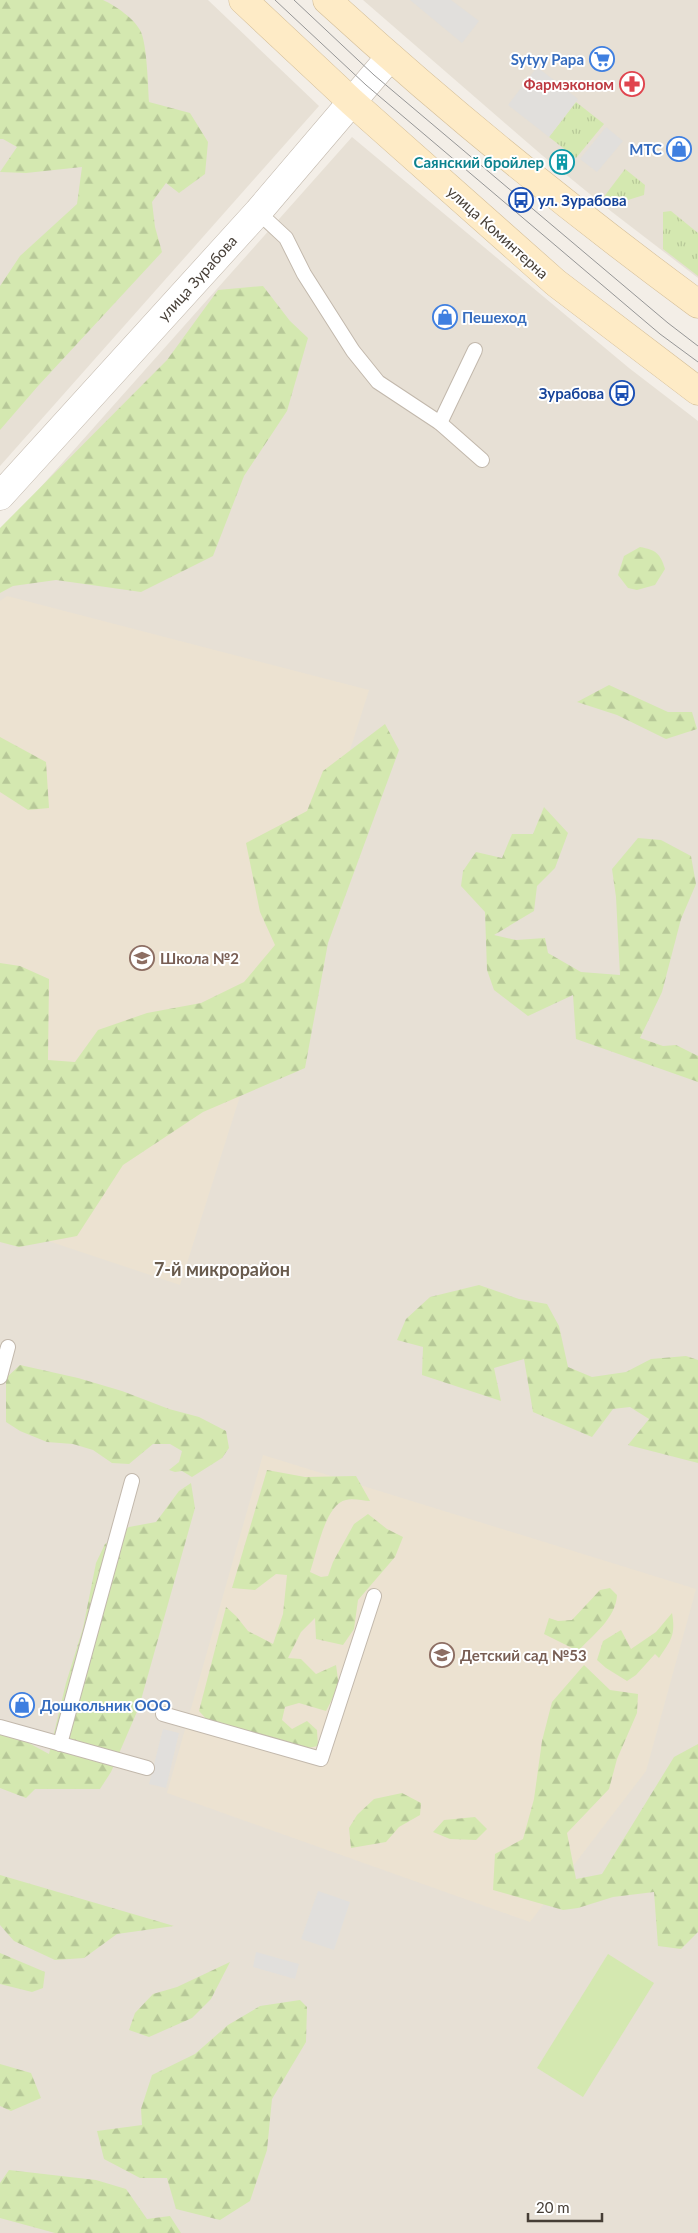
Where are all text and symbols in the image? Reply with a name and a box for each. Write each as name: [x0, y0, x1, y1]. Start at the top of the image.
supermarket icon: Sytyy Papa: [589, 46, 615, 72]
place label: Sytyy Papa: [511, 50, 584, 68]
pharmacy icon: Фармэконом: [619, 71, 645, 97]
place label: Фармэконом: [524, 75, 614, 93]
shop icon: МТС: [666, 136, 692, 162]
place label: МТС: [629, 140, 662, 158]
building icon: Саянский бройлер: [549, 149, 575, 175]
place label: Саянский бройлер: [414, 153, 544, 171]
street label: улица Коминтерна: [444, 182, 552, 282]
bus stop icon: ул. Зурабова: [508, 187, 534, 213]
place label: ул. Зурабова: [538, 191, 627, 209]
street label: улица Зурабова: [154, 231, 240, 325]
shop icon: Пешеход: [432, 304, 458, 330]
place label: Пешеход: [462, 308, 527, 326]
bus stop icon: Зурабова: [609, 380, 635, 406]
place label: Зурабова: [539, 384, 604, 402]
school or university icon: Школа №2: [129, 945, 155, 971]
place label: Школа №2: [160, 949, 239, 967]
district label: 7-й микрорайон: [154, 1258, 290, 1280]
school or university icon: Детский сад №53: [429, 1642, 455, 1668]
place label: Детский сад №53: [460, 1646, 587, 1664]
shop icon: Дошкольник ООО: [9, 1692, 35, 1718]
place label: Дошкольник ООО: [40, 1696, 171, 1714]
scale bar: [528, 2190, 602, 2222]
text: 20 m: [536, 2198, 570, 2216]

